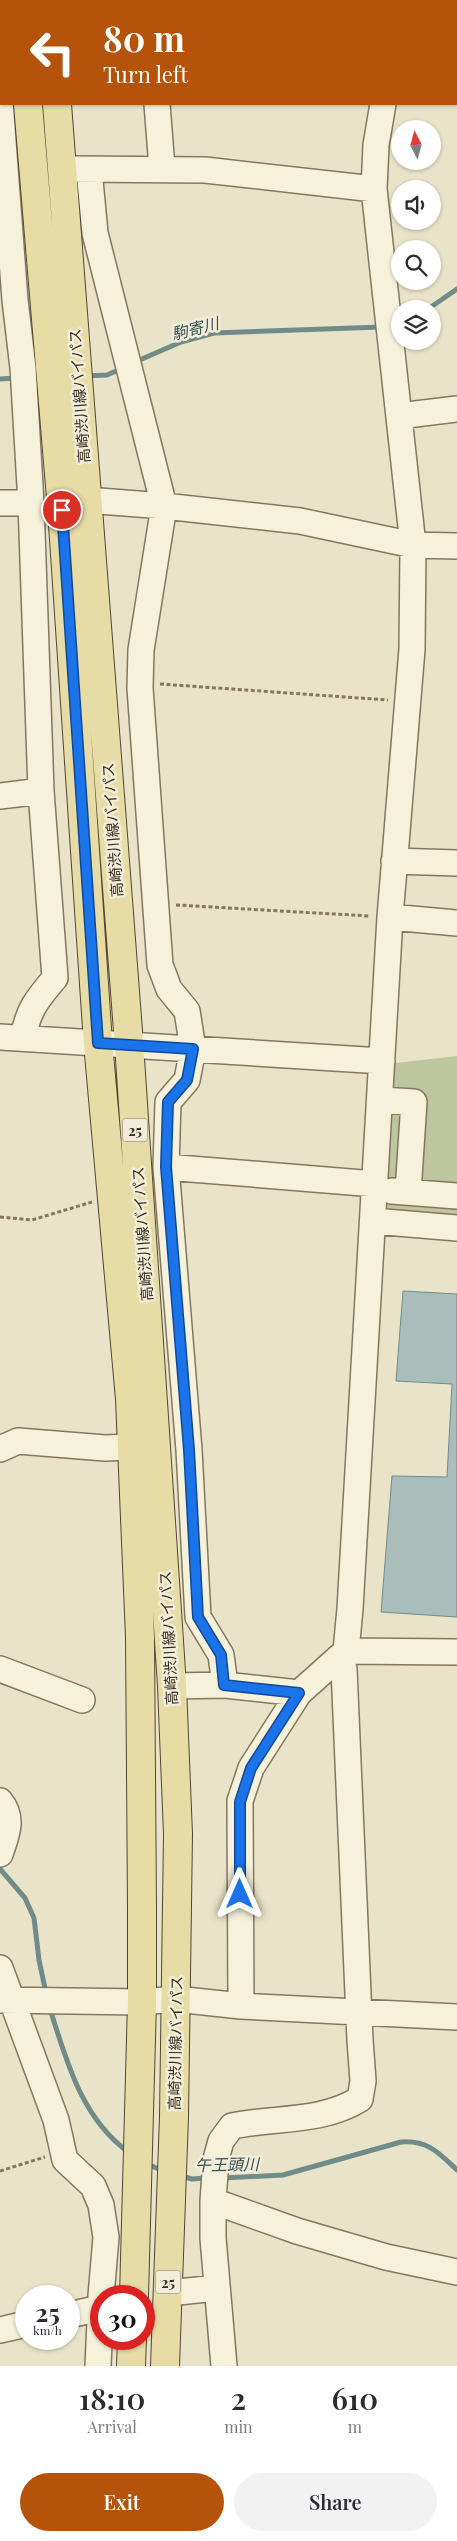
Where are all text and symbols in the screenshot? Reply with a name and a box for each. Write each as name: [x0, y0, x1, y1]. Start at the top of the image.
text: 80 m: [103, 14, 185, 61]
icon: left: [20, 20, 85, 85]
text: Turn left: [103, 59, 188, 89]
north arrow: [391, 120, 441, 170]
map controls: [391, 120, 441, 350]
button: sound: [391, 180, 441, 230]
button: search: [391, 240, 441, 290]
button: layers: [391, 300, 441, 350]
water label: 駒寄川: [169, 312, 223, 344]
street label: 高崎渋川線バイパス: [64, 328, 94, 464]
pin: [41, 489, 83, 531]
icon: arrive: [48, 496, 76, 524]
street label: 高崎渋川線バイパス: [97, 762, 127, 898]
road number: 25: [122, 1118, 148, 1142]
street label: 高崎渋川線バイパス: [127, 1166, 157, 1302]
street label: 高崎渋川線バイパス: [154, 1570, 182, 1706]
position arrow: [213, 1867, 265, 1919]
street label: 高崎渋川線バイパス: [164, 1975, 186, 2111]
water label: 午王頭川: [195, 2153, 261, 2175]
road number: 25: [156, 2270, 180, 2294]
speed limit sign: 30: [90, 2285, 155, 2350]
text: 25: [35, 2295, 60, 2328]
text: km/h: [33, 2322, 62, 2338]
text: 18:10: [79, 2378, 145, 2418]
text: 2: [231, 2378, 246, 2418]
text: 610: [331, 2378, 378, 2418]
text: Arrival: [87, 2416, 137, 2437]
text: min: [224, 2416, 253, 2437]
text: m: [348, 2416, 362, 2437]
button: Exit: [20, 2473, 224, 2531]
button: Share: [234, 2473, 437, 2531]

